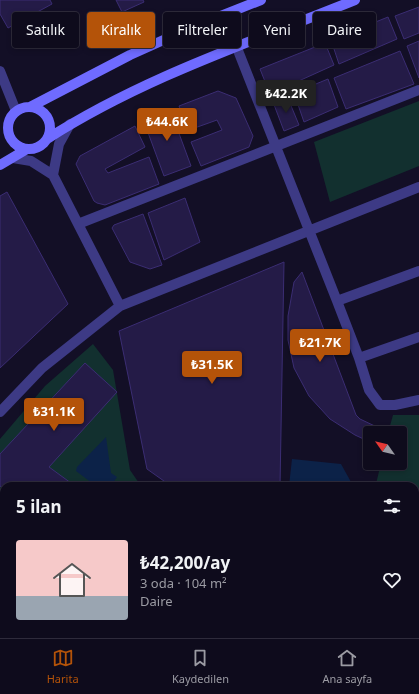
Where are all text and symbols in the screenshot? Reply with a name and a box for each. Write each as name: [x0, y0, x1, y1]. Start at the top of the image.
chip: Satılık: [12, 12, 79, 48]
chip: Kiralık: [87, 12, 155, 48]
chip: Filtreler: [163, 12, 241, 48]
chip: Yeni: [249, 12, 305, 48]
chip: Daire: [313, 12, 376, 48]
pin: ₺42.2K: [253, 80, 319, 114]
text: ₺42.2K: [265, 84, 307, 102]
pin: ₺44.6K: [134, 108, 200, 142]
text: ₺44.6K: [146, 112, 188, 130]
pin: ₺21.7K: [287, 329, 353, 363]
text: ₺21.7K: [299, 333, 341, 351]
pin: ₺31.5K: [179, 351, 245, 385]
text: ₺31.5K: [191, 355, 233, 373]
pin: ₺31.1K: [21, 398, 87, 432]
text: ₺31.1K: [33, 402, 75, 420]
north arrow: [363, 426, 407, 470]
map controls: [363, 426, 407, 470]
text: 5 ilan: [16, 495, 62, 518]
icon: filters: [381, 495, 403, 517]
text: ₺42,200/ay: [140, 551, 230, 574]
icon: home: [48, 556, 96, 604]
icon: heart: [381, 569, 403, 591]
text: 3 oda · 104 m²: [140, 574, 227, 592]
text: Daire: [140, 592, 173, 610]
tab: Harita: [47, 647, 79, 686]
tab: Kaydedilen: [172, 647, 229, 686]
tab: Ana sayfa: [322, 647, 372, 686]

